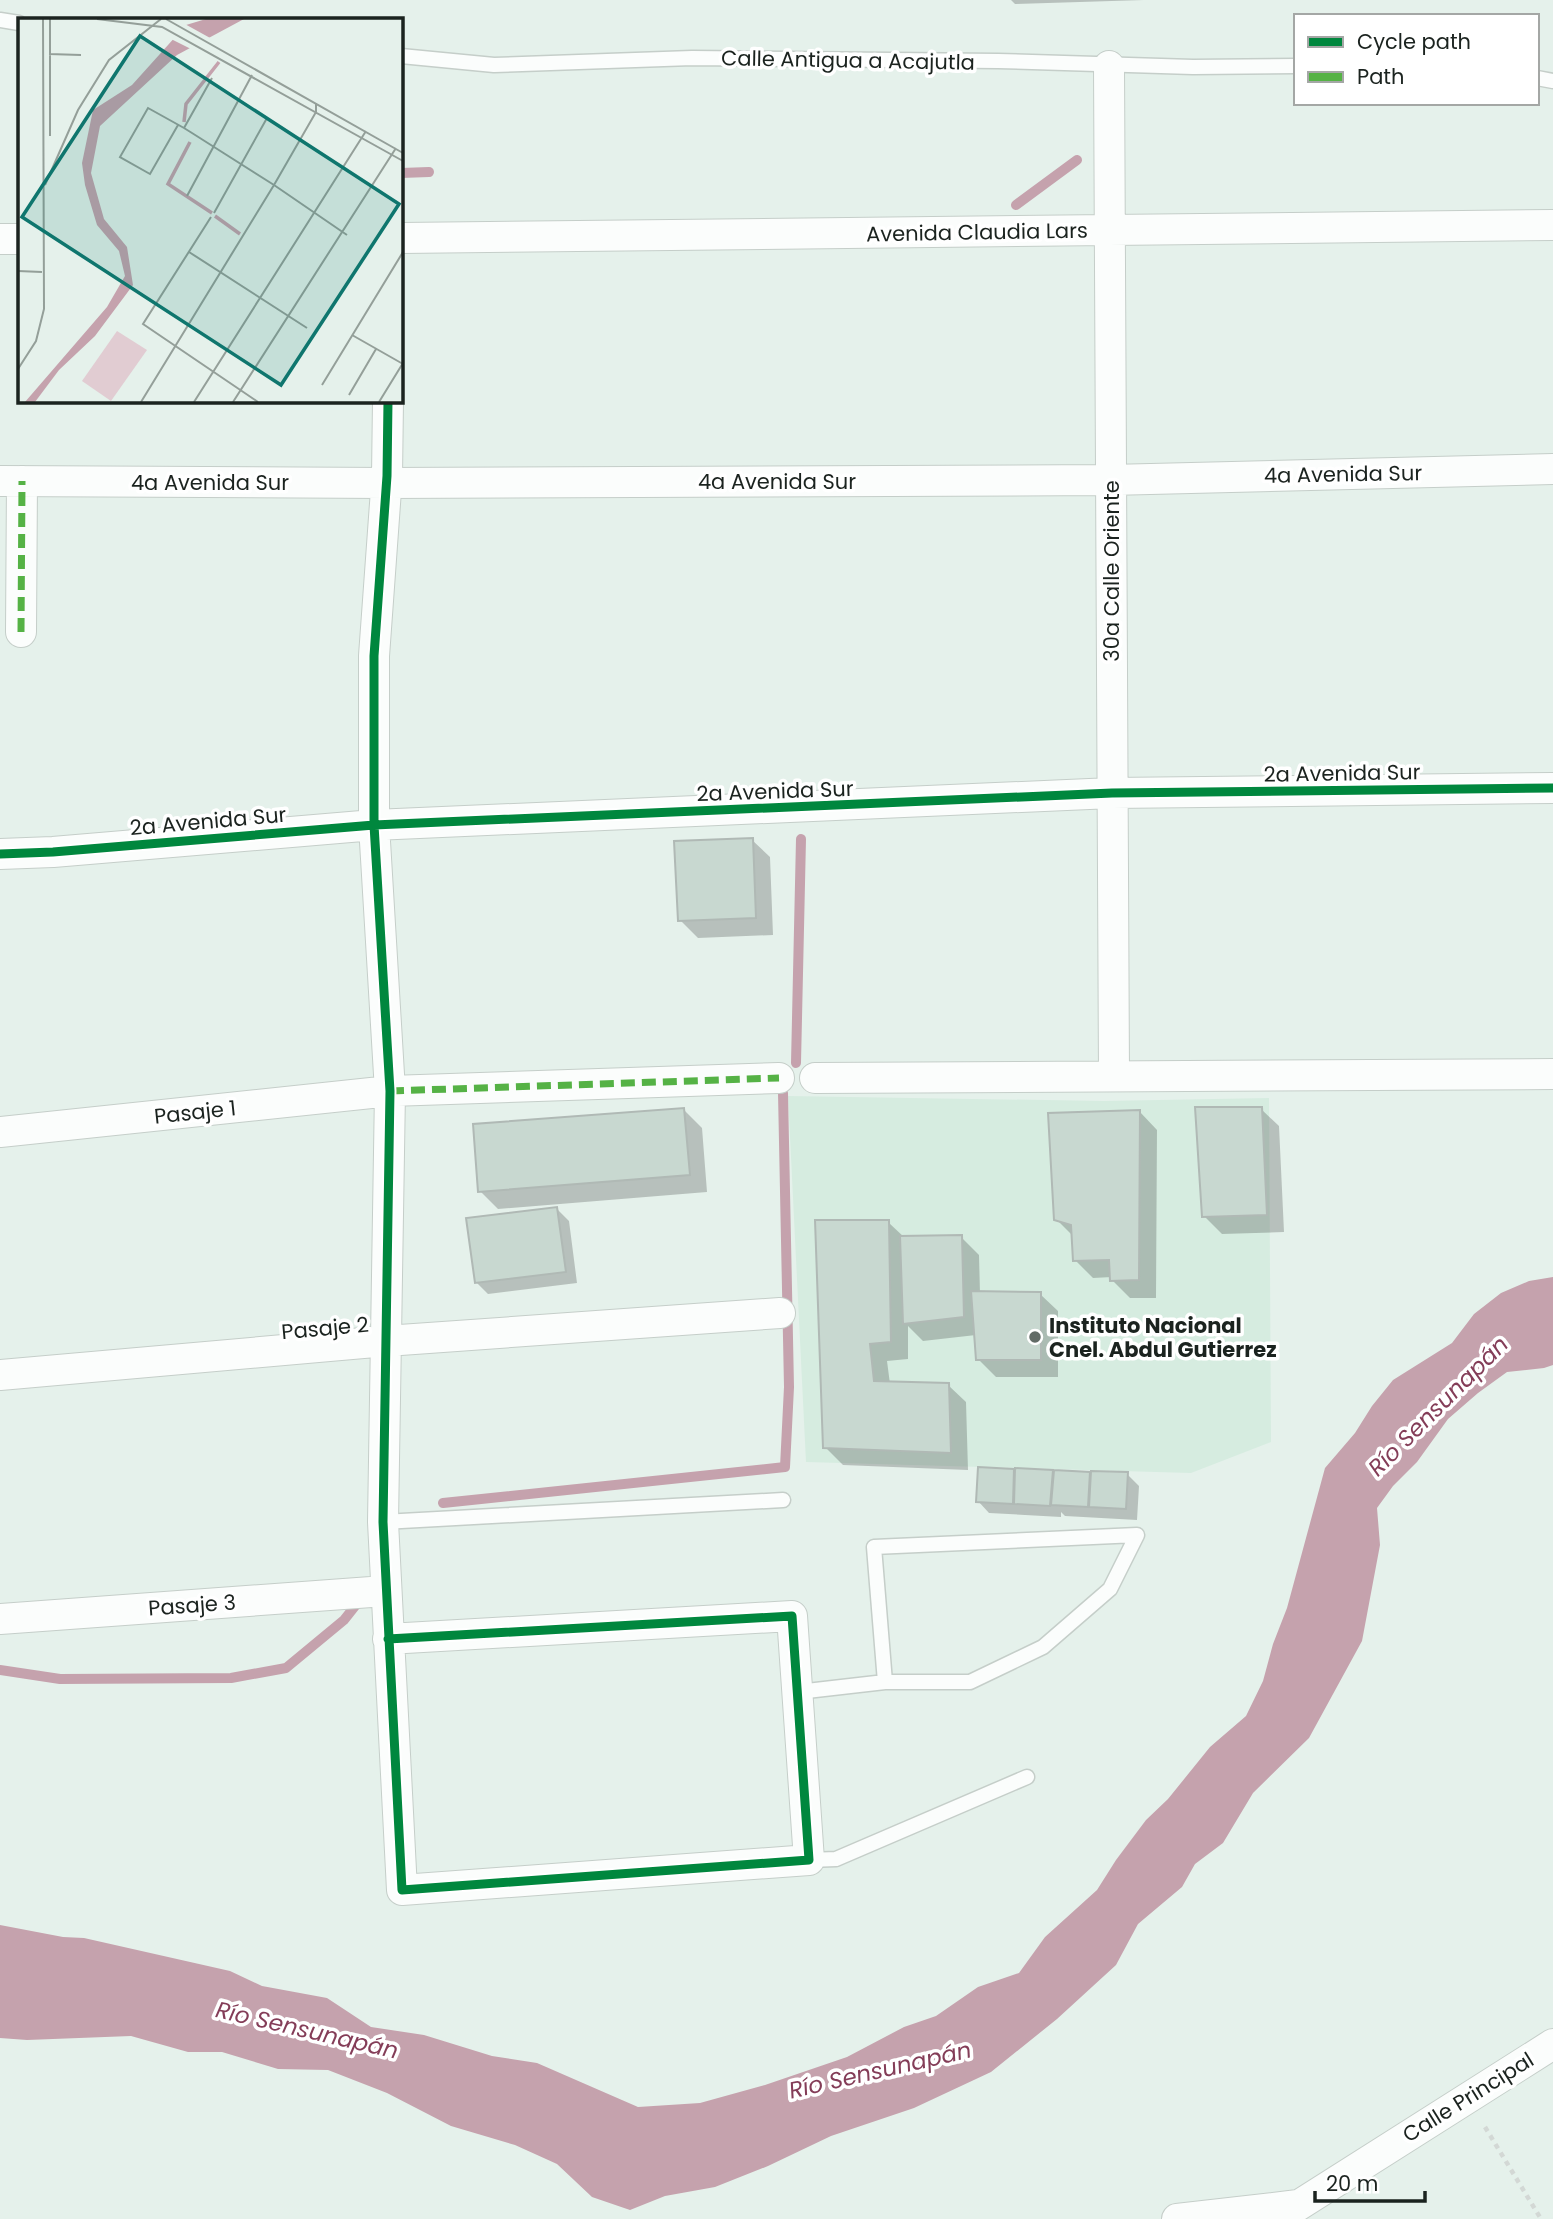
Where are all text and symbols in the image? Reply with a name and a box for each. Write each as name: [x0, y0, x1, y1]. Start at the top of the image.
legend: [1294, 14, 1539, 105]
inset map: [18, 18, 402, 402]
text: Cycle path: [1357, 27, 1471, 56]
street label: Calle Antigua a Acajutla: [721, 43, 975, 77]
text: Path: [1357, 62, 1404, 91]
street label: Avenida Claudia Lars: [866, 216, 1088, 248]
street label: 4a Avenida Sur: [1264, 458, 1422, 490]
street label: 4a Avenida Sur: [698, 467, 856, 496]
street label: 4a Avenida Sur: [131, 468, 289, 497]
street label: 30a Calle Oriente: [1097, 480, 1126, 662]
street label: 2a Avenida Sur: [1263, 757, 1421, 789]
street label: 2a Avenida Sur: [696, 774, 854, 808]
street label: 2a Avenida Sur: [129, 800, 288, 842]
street label: Pasaje 1: [153, 1093, 237, 1131]
street label: Pasaje 2: [280, 1310, 370, 1346]
place label: Instituto Nacional Cnel. Abdul Gutierrez: [1049, 1311, 1277, 1364]
marker: Instituto Nacional Cnel. Abdul Gutierrez: [1027, 1329, 1043, 1345]
water label: Río Sensunapán: [1361, 1329, 1515, 1483]
street label: Pasaje 3: [147, 1587, 237, 1623]
water label: Río Sensunapán: [213, 1993, 401, 2067]
water label: Río Sensunapán: [786, 2033, 974, 2107]
street label: Calle Principal: [1397, 2045, 1539, 2149]
scale bar: [1315, 2160, 1425, 2204]
text: 20 m: [1326, 2169, 1379, 2198]

